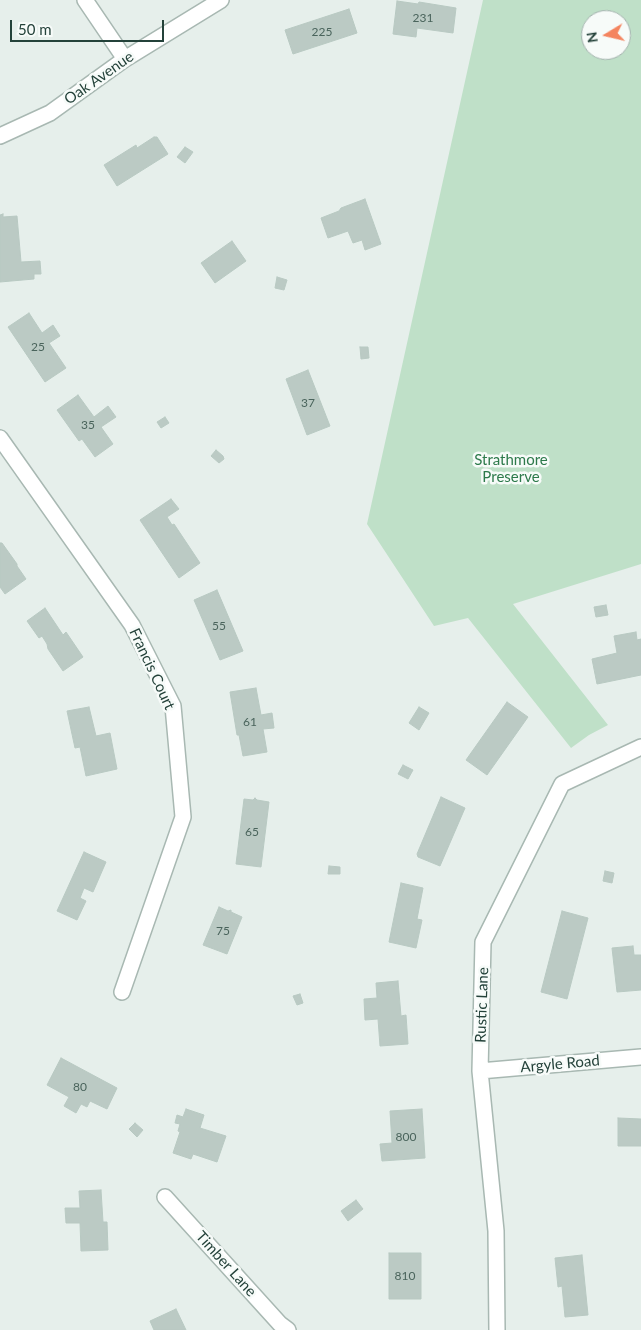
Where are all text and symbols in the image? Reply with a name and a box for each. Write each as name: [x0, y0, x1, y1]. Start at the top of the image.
scale bar: [12, 10, 166, 42]
north arrow: [581, 10, 631, 60]
house number: 231: [413, 11, 433, 25]
text: 50 m: [18, 20, 52, 38]
house number: 225: [312, 25, 332, 39]
text: N: [582, 31, 601, 44]
street label: Oak Avenue: [61, 48, 137, 108]
house number: 25: [31, 340, 45, 354]
house number: 37: [301, 396, 315, 410]
house number: 35: [81, 418, 95, 432]
park label: Strathmore Preserve: [474, 451, 548, 486]
house number: 55: [212, 619, 226, 633]
street label: Francis Court: [125, 625, 179, 713]
house number: 61: [243, 715, 257, 729]
house number: 65: [245, 825, 259, 839]
house number: 75: [216, 924, 230, 938]
street label: Rustic Lane: [472, 967, 492, 1043]
street label: Argyle Road: [520, 1052, 600, 1076]
house number: 80: [73, 1080, 87, 1094]
house number: 800: [396, 1130, 416, 1144]
street label: Timber Lane: [192, 1228, 260, 1300]
house number: 810: [395, 1269, 415, 1283]

